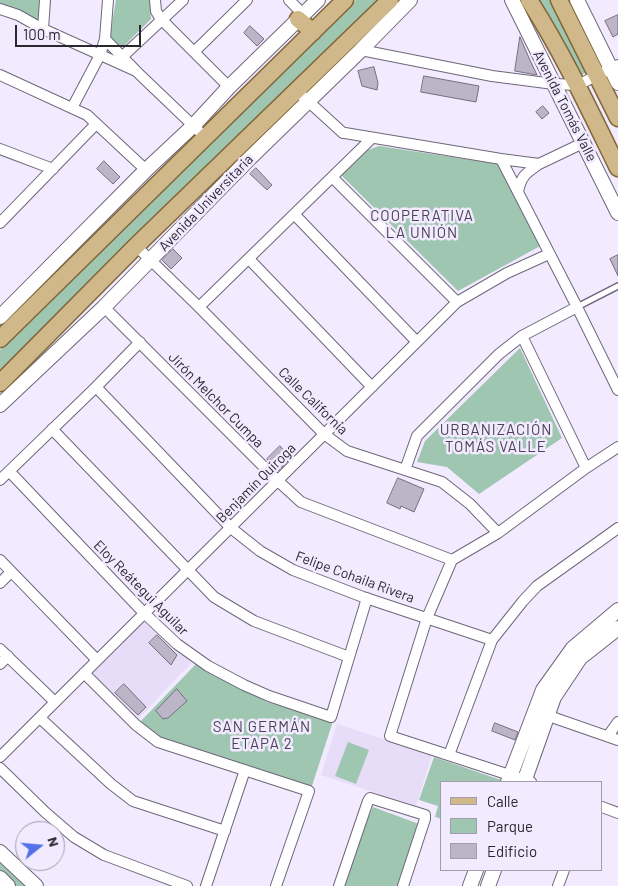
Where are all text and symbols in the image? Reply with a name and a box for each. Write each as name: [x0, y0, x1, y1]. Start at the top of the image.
scale bar: [18, 15, 144, 47]
text: 100 m: [23, 25, 61, 43]
street label: Avenida Tomás Valle: [530, 48, 600, 164]
street label: Avenida Universitaria: [155, 151, 257, 255]
district label: COOPERATIVA LA UNIÓN: [369, 207, 475, 242]
street label: Jirón Melchor Cumpa: [165, 349, 267, 451]
street label: Calle California: [275, 364, 351, 438]
district label: URBANIZACIÓN TOMÁS VALLE: [438, 421, 554, 456]
street label: Benjamín Quiroga: [213, 440, 299, 526]
street label: Eloy Reátegui Aguilar: [90, 537, 192, 639]
street label: Felipe Cohaila Rivera: [293, 548, 417, 606]
district label: SAN GERMÁN ETAPA 2: [212, 718, 312, 753]
legend: [440, 781, 603, 871]
text: Calle: [487, 792, 519, 810]
text: Parque: [487, 817, 533, 835]
north arrow: [15, 821, 65, 871]
text: N: [44, 835, 63, 849]
text: Edificio: [487, 842, 537, 860]

